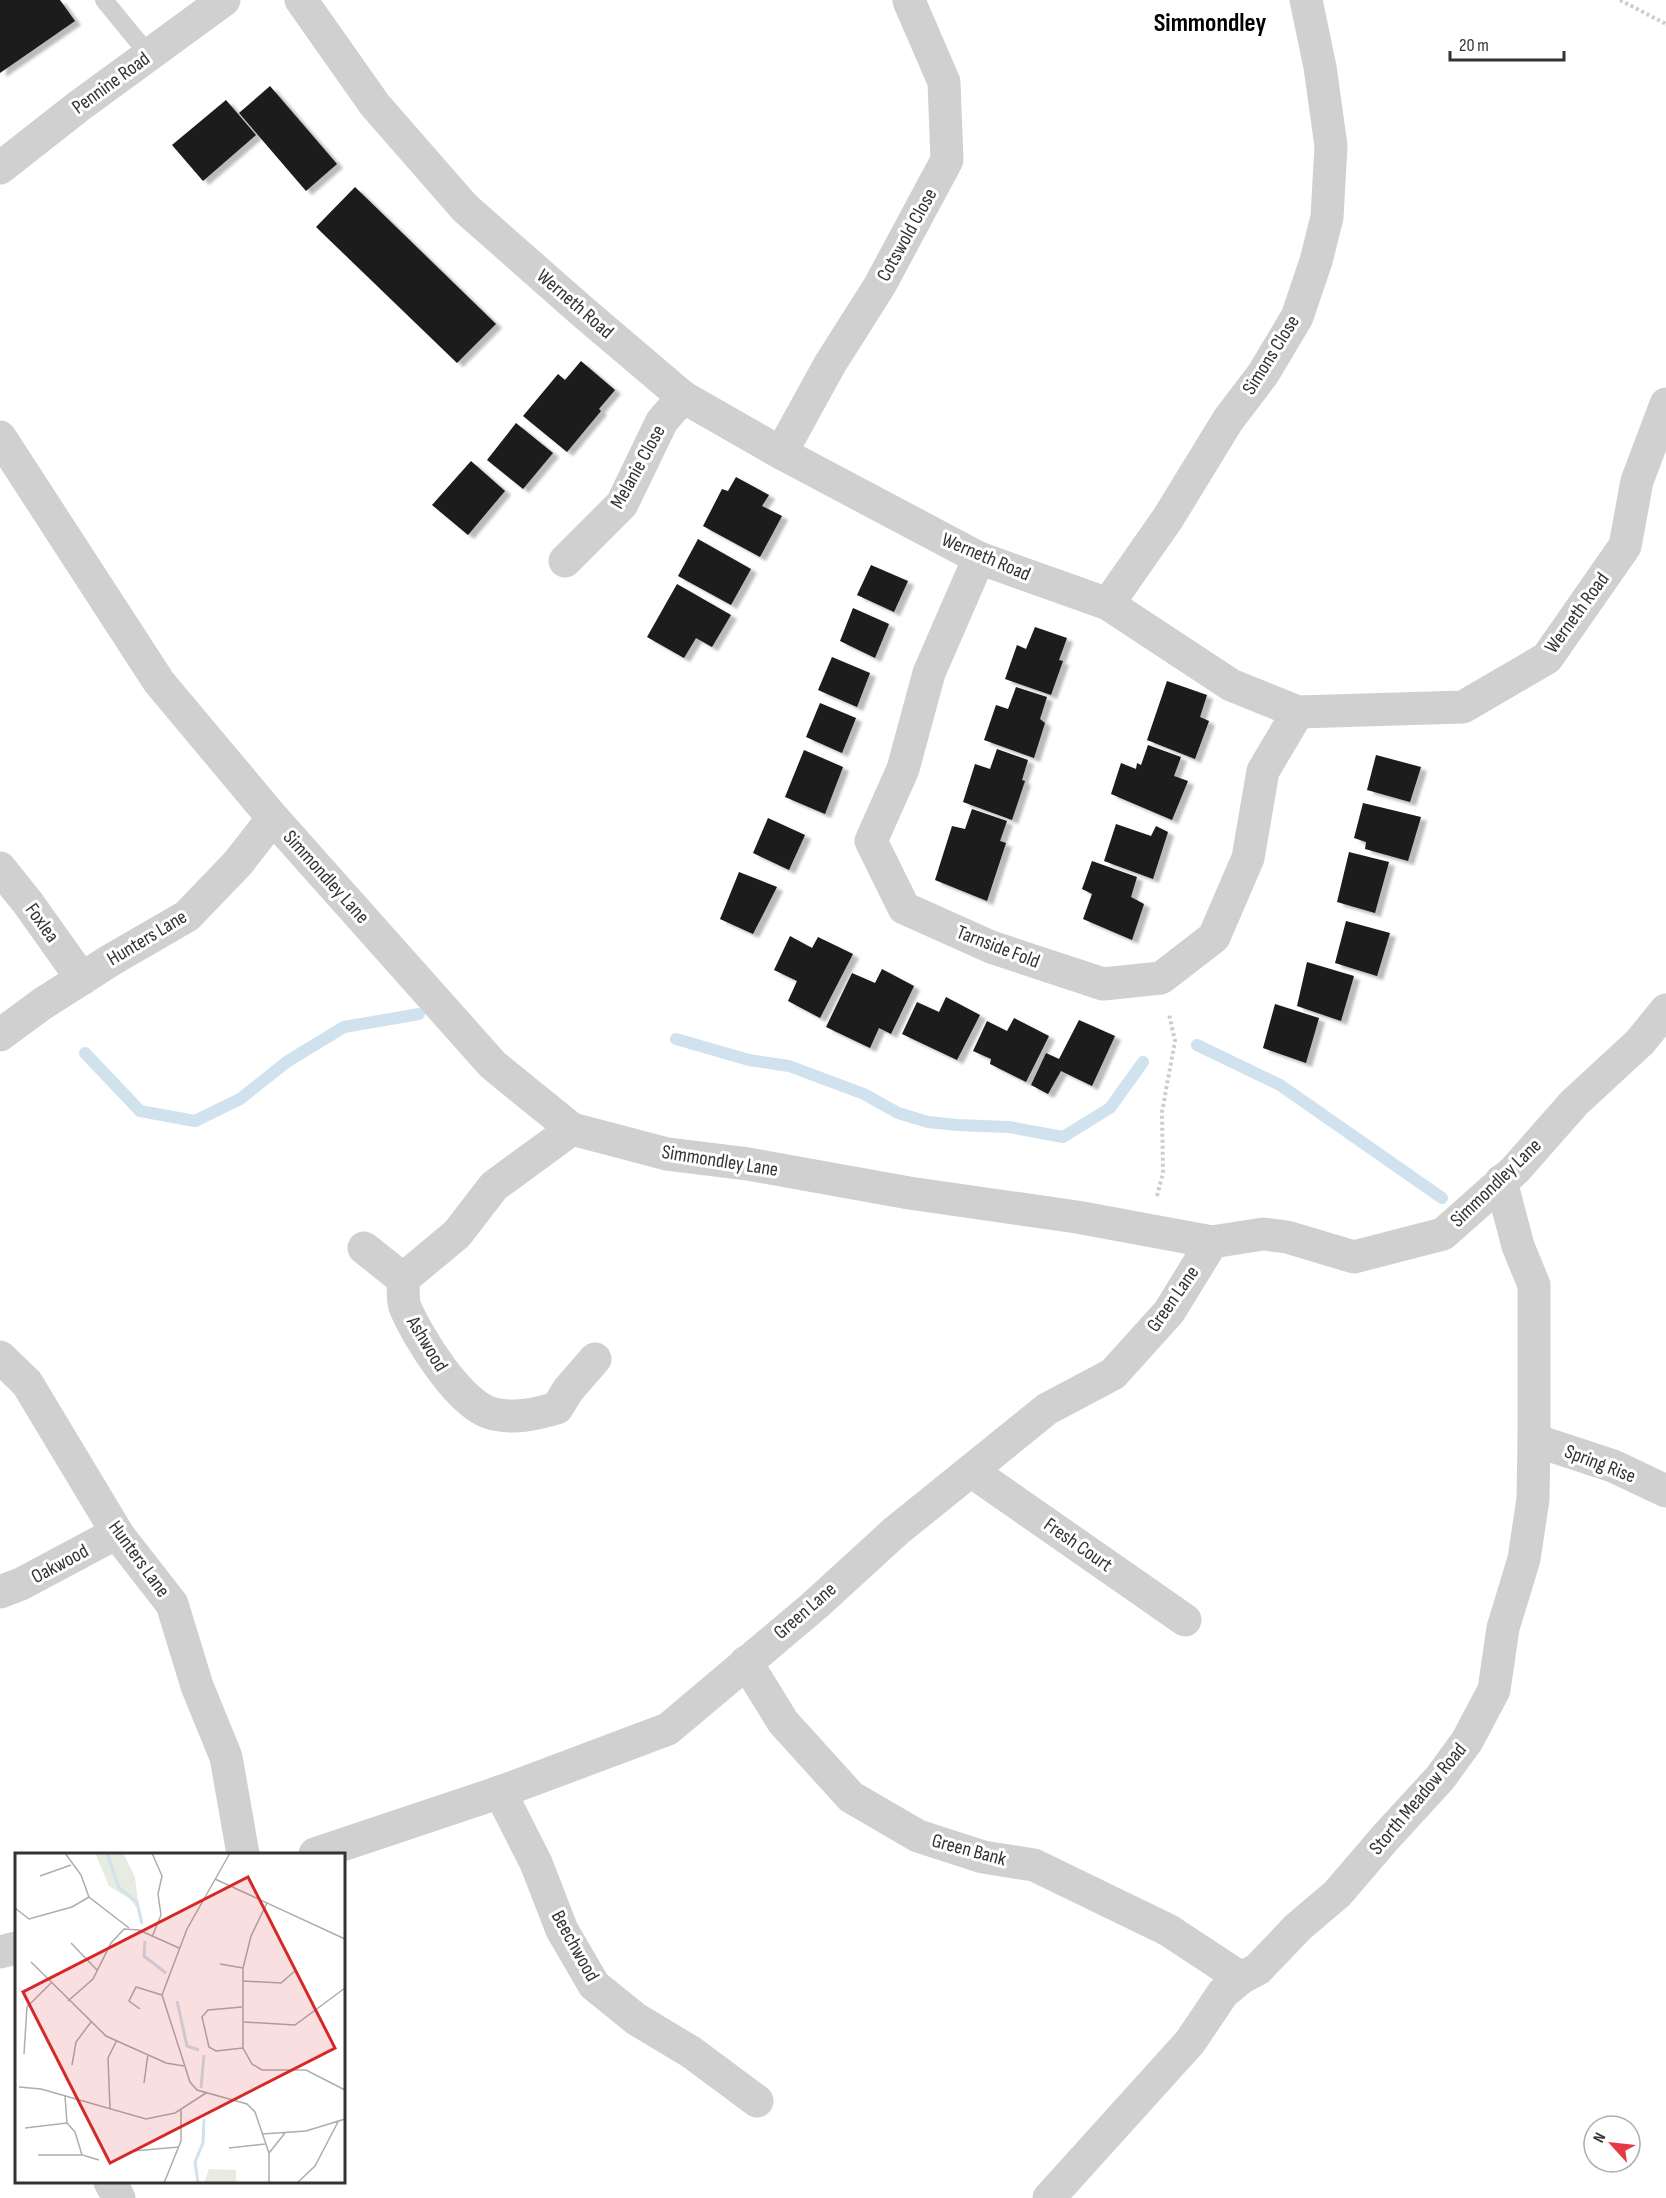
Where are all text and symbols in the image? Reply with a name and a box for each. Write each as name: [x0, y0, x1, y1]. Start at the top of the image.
district label: Simmondley: [1154, 8, 1267, 39]
scale bar: [1450, 24, 1564, 62]
text: 20 m: [1459, 35, 1489, 56]
street label: Pennine Road: [67, 47, 155, 119]
street label: Cotswold Close: [872, 184, 942, 286]
street label: Werneth Road: [532, 264, 618, 344]
street label: Simons Close: [1237, 311, 1305, 399]
street label: Melanie Close: [605, 421, 671, 513]
street label: Werneth Road: [938, 528, 1034, 586]
street label: Werneth Road: [1540, 568, 1614, 658]
street label: Simmondley Lane: [278, 825, 374, 929]
street label: Foxlea: [20, 899, 64, 947]
street label: Hunters Lane: [103, 905, 191, 971]
street label: Tarnside Fold: [953, 920, 1043, 974]
street label: Simmondley Lane: [1445, 1134, 1547, 1232]
street label: Simmondley Lane: [660, 1140, 780, 1182]
street label: Green Lane: [1142, 1261, 1204, 1337]
street label: Ashwood: [401, 1311, 453, 1376]
street label: Spring Rise: [1561, 1440, 1639, 1488]
street label: Fresh Court: [1039, 1513, 1117, 1577]
street label: Hunters Lane: [103, 1516, 175, 1602]
street label: Oakwood: [27, 1539, 93, 1589]
street label: Green Lane: [769, 1577, 841, 1645]
street label: Storth Meadow Road: [1364, 1738, 1472, 1860]
street label: Green Bank: [929, 1829, 1009, 1872]
inset map: [15, 1853, 345, 2183]
street label: Beechwood: [546, 1906, 604, 1986]
north arrow: [1582, 2114, 1642, 2174]
text: N: [1590, 2130, 1610, 2146]

